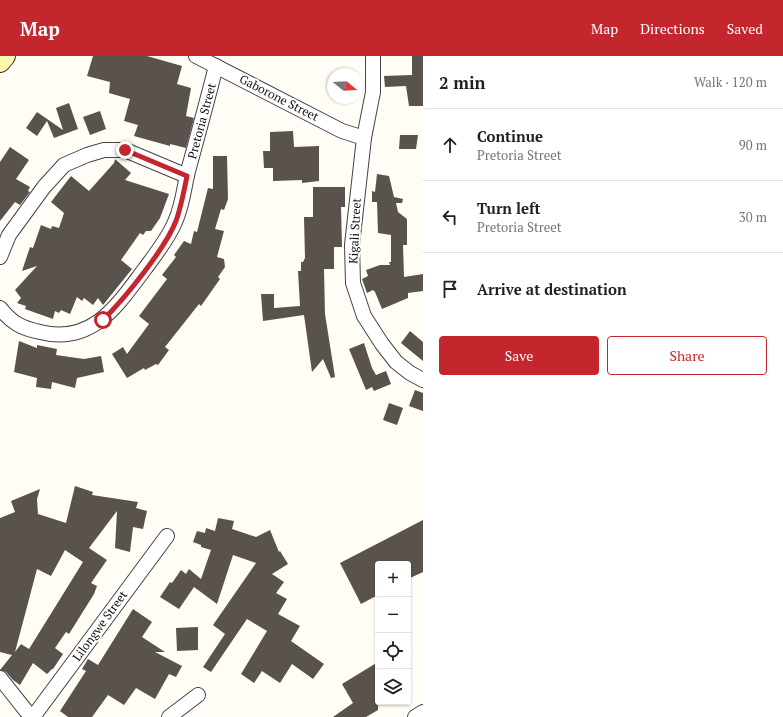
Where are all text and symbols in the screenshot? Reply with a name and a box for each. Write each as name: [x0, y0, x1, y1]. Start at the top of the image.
text: Map: [20, 16, 60, 41]
text: Map: [591, 19, 618, 38]
text: Directions: [640, 19, 705, 38]
text: Saved: [727, 19, 763, 38]
north arrow: [327, 68, 363, 104]
street label: Gaborone Street: [237, 71, 322, 124]
text: 2 min: [439, 71, 486, 94]
text: Walk · 120 m: [694, 73, 767, 91]
street label: Pretoria Street: [184, 81, 219, 161]
text: Continue: [477, 126, 543, 146]
icon: ahead: [439, 134, 461, 156]
text: 90 m: [739, 136, 767, 154]
route end: [116, 141, 134, 159]
text: Pretoria Street: [477, 146, 562, 164]
street label: Kigali Street: [345, 197, 364, 264]
text: Turn left: [477, 198, 541, 218]
icon: left: [439, 206, 461, 228]
text: 30 m: [739, 208, 767, 226]
text: Pretoria Street: [477, 218, 562, 236]
icon: arrive: [439, 278, 461, 300]
text: Arrive at destination: [477, 279, 627, 299]
route start: [94, 311, 112, 329]
button: Save: [439, 336, 599, 375]
button: Share: [607, 336, 767, 375]
map controls: [375, 561, 411, 705]
button: +: [375, 561, 411, 597]
street label: Lilongwe Street: [69, 587, 131, 664]
button: −: [375, 597, 411, 633]
button: locate: [375, 633, 411, 669]
button: layers: [375, 669, 411, 705]

